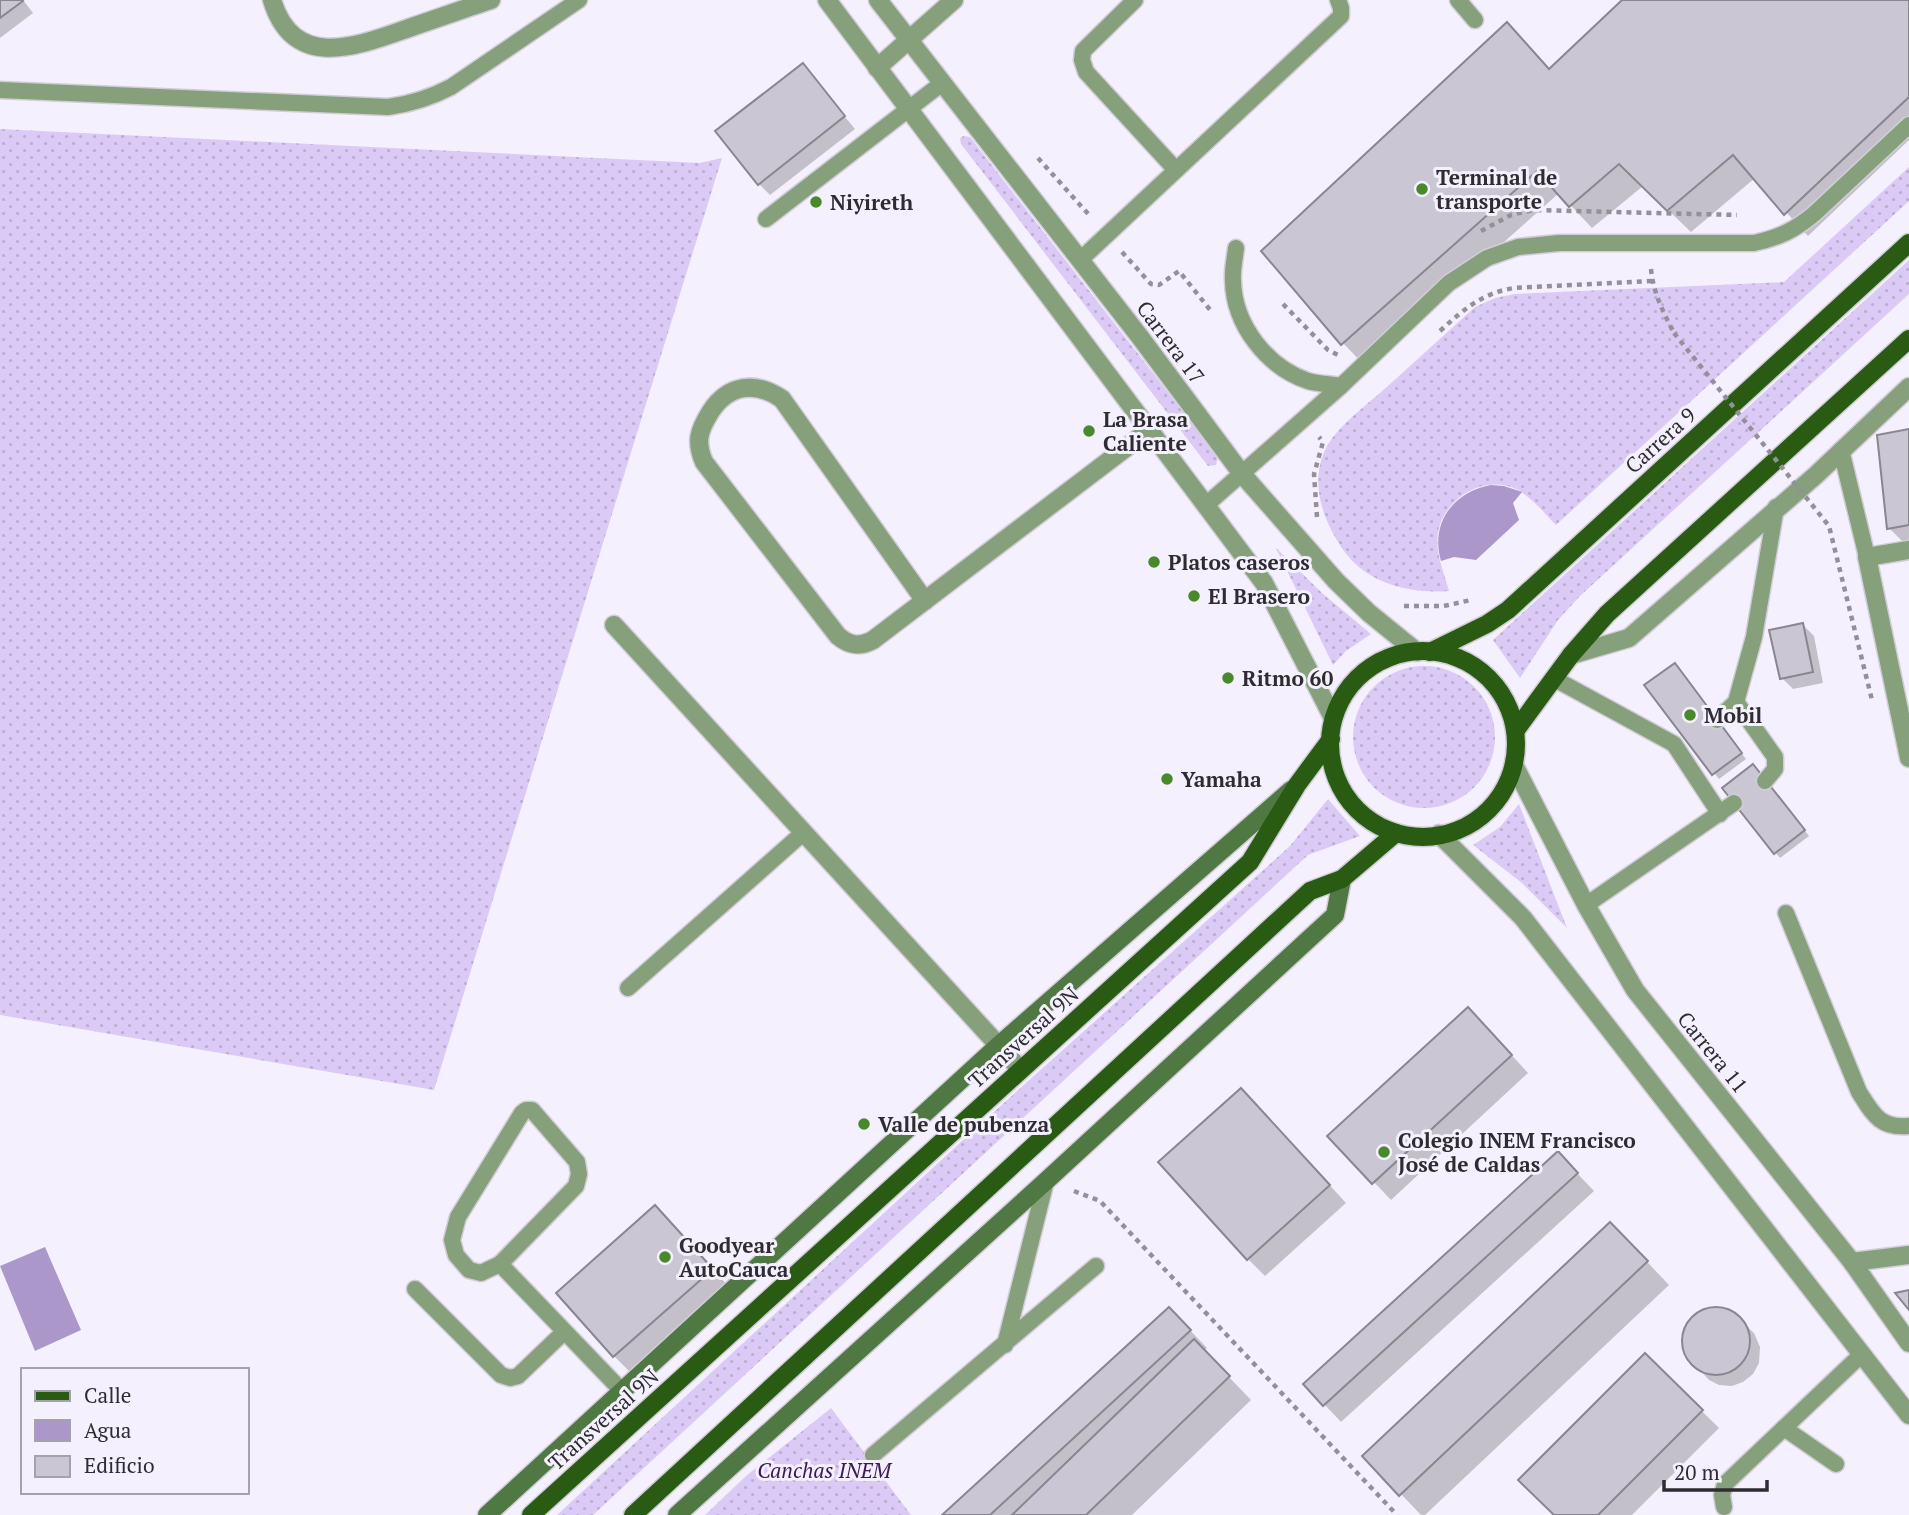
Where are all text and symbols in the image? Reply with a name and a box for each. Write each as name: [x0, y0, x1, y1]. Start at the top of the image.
place label: Terminal de transporte: [1436, 163, 1557, 215]
marker: Terminal de transporte: [1414, 181, 1430, 197]
place label: Niyireth: [830, 188, 914, 216]
marker: Niyireth: [808, 194, 824, 210]
street label: Carrera 17: [1131, 295, 1211, 389]
street label: Carrera 9: [1619, 401, 1701, 479]
place label: La Brasa Caliente: [1103, 405, 1188, 457]
marker: La Brasa Caliente: [1081, 423, 1097, 439]
place label: Platos caseros: [1168, 548, 1310, 576]
marker: Platos caseros: [1146, 554, 1162, 570]
place label: El Brasero: [1208, 582, 1310, 610]
marker: El Brasero: [1186, 588, 1202, 604]
place label: Ritmo 60: [1242, 664, 1333, 692]
marker: Ritmo 60: [1220, 670, 1236, 686]
place label: Mobil: [1704, 701, 1762, 729]
marker: Mobil: [1682, 707, 1698, 723]
place label: Yamaha: [1181, 765, 1262, 793]
marker: Yamaha: [1159, 771, 1175, 787]
street label: Transversal 9N: [962, 980, 1084, 1094]
street label: Carrera 11: [1672, 1006, 1754, 1098]
place label: Valle de pubenza: [878, 1110, 1050, 1138]
marker: Valle de pubenza: [856, 1116, 872, 1132]
place label: Colegio INEM Francisco José de Caldas: [1398, 1126, 1636, 1178]
marker: Colegio INEM Francisco José de Caldas: [1376, 1144, 1392, 1160]
place label: Goodyear AutoCauca: [679, 1231, 789, 1283]
marker: Goodyear AutoCauca: [657, 1249, 673, 1265]
street label: Transversal 9N: [542, 1362, 664, 1476]
legend: [21, 1368, 248, 1494]
text: Calle: [84, 1381, 131, 1409]
text: Agua: [84, 1416, 132, 1444]
scale bar: [1664, 1448, 1767, 1492]
text: Edificio: [84, 1451, 155, 1479]
park label: Canchas INEM: [757, 1456, 893, 1484]
text: 20 m: [1674, 1458, 1720, 1486]

